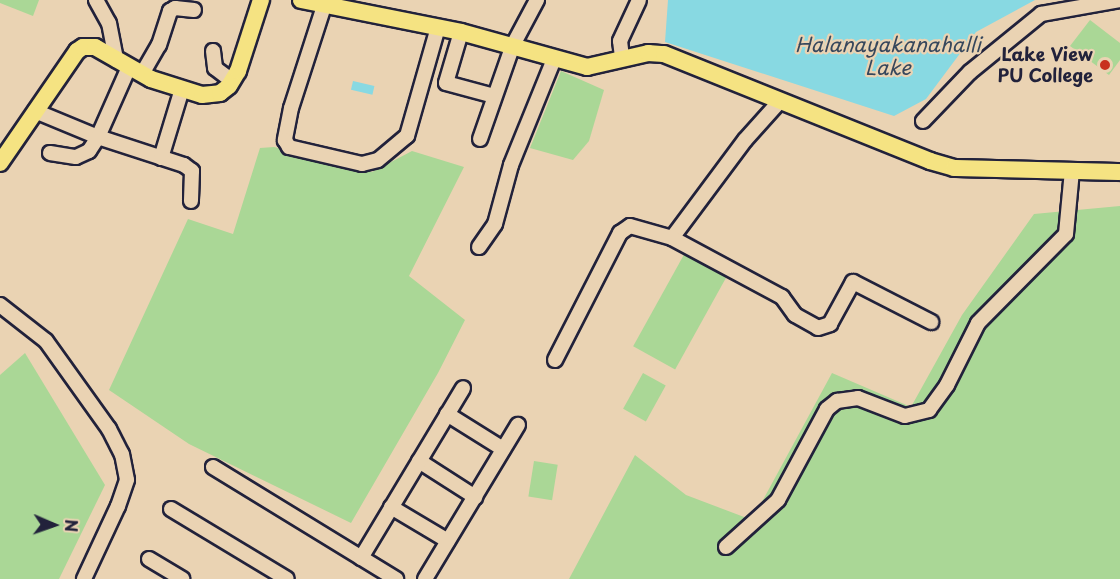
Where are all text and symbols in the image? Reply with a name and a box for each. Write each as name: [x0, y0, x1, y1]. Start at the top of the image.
water label: Halanayakanahalli Lake: [795, 32, 981, 79]
place label: Lake View PU College: [997, 44, 1093, 86]
marker: Lake View PU College: [1098, 58, 1112, 72]
north arrow: [24, 495, 84, 555]
text: N: [60, 519, 84, 532]

